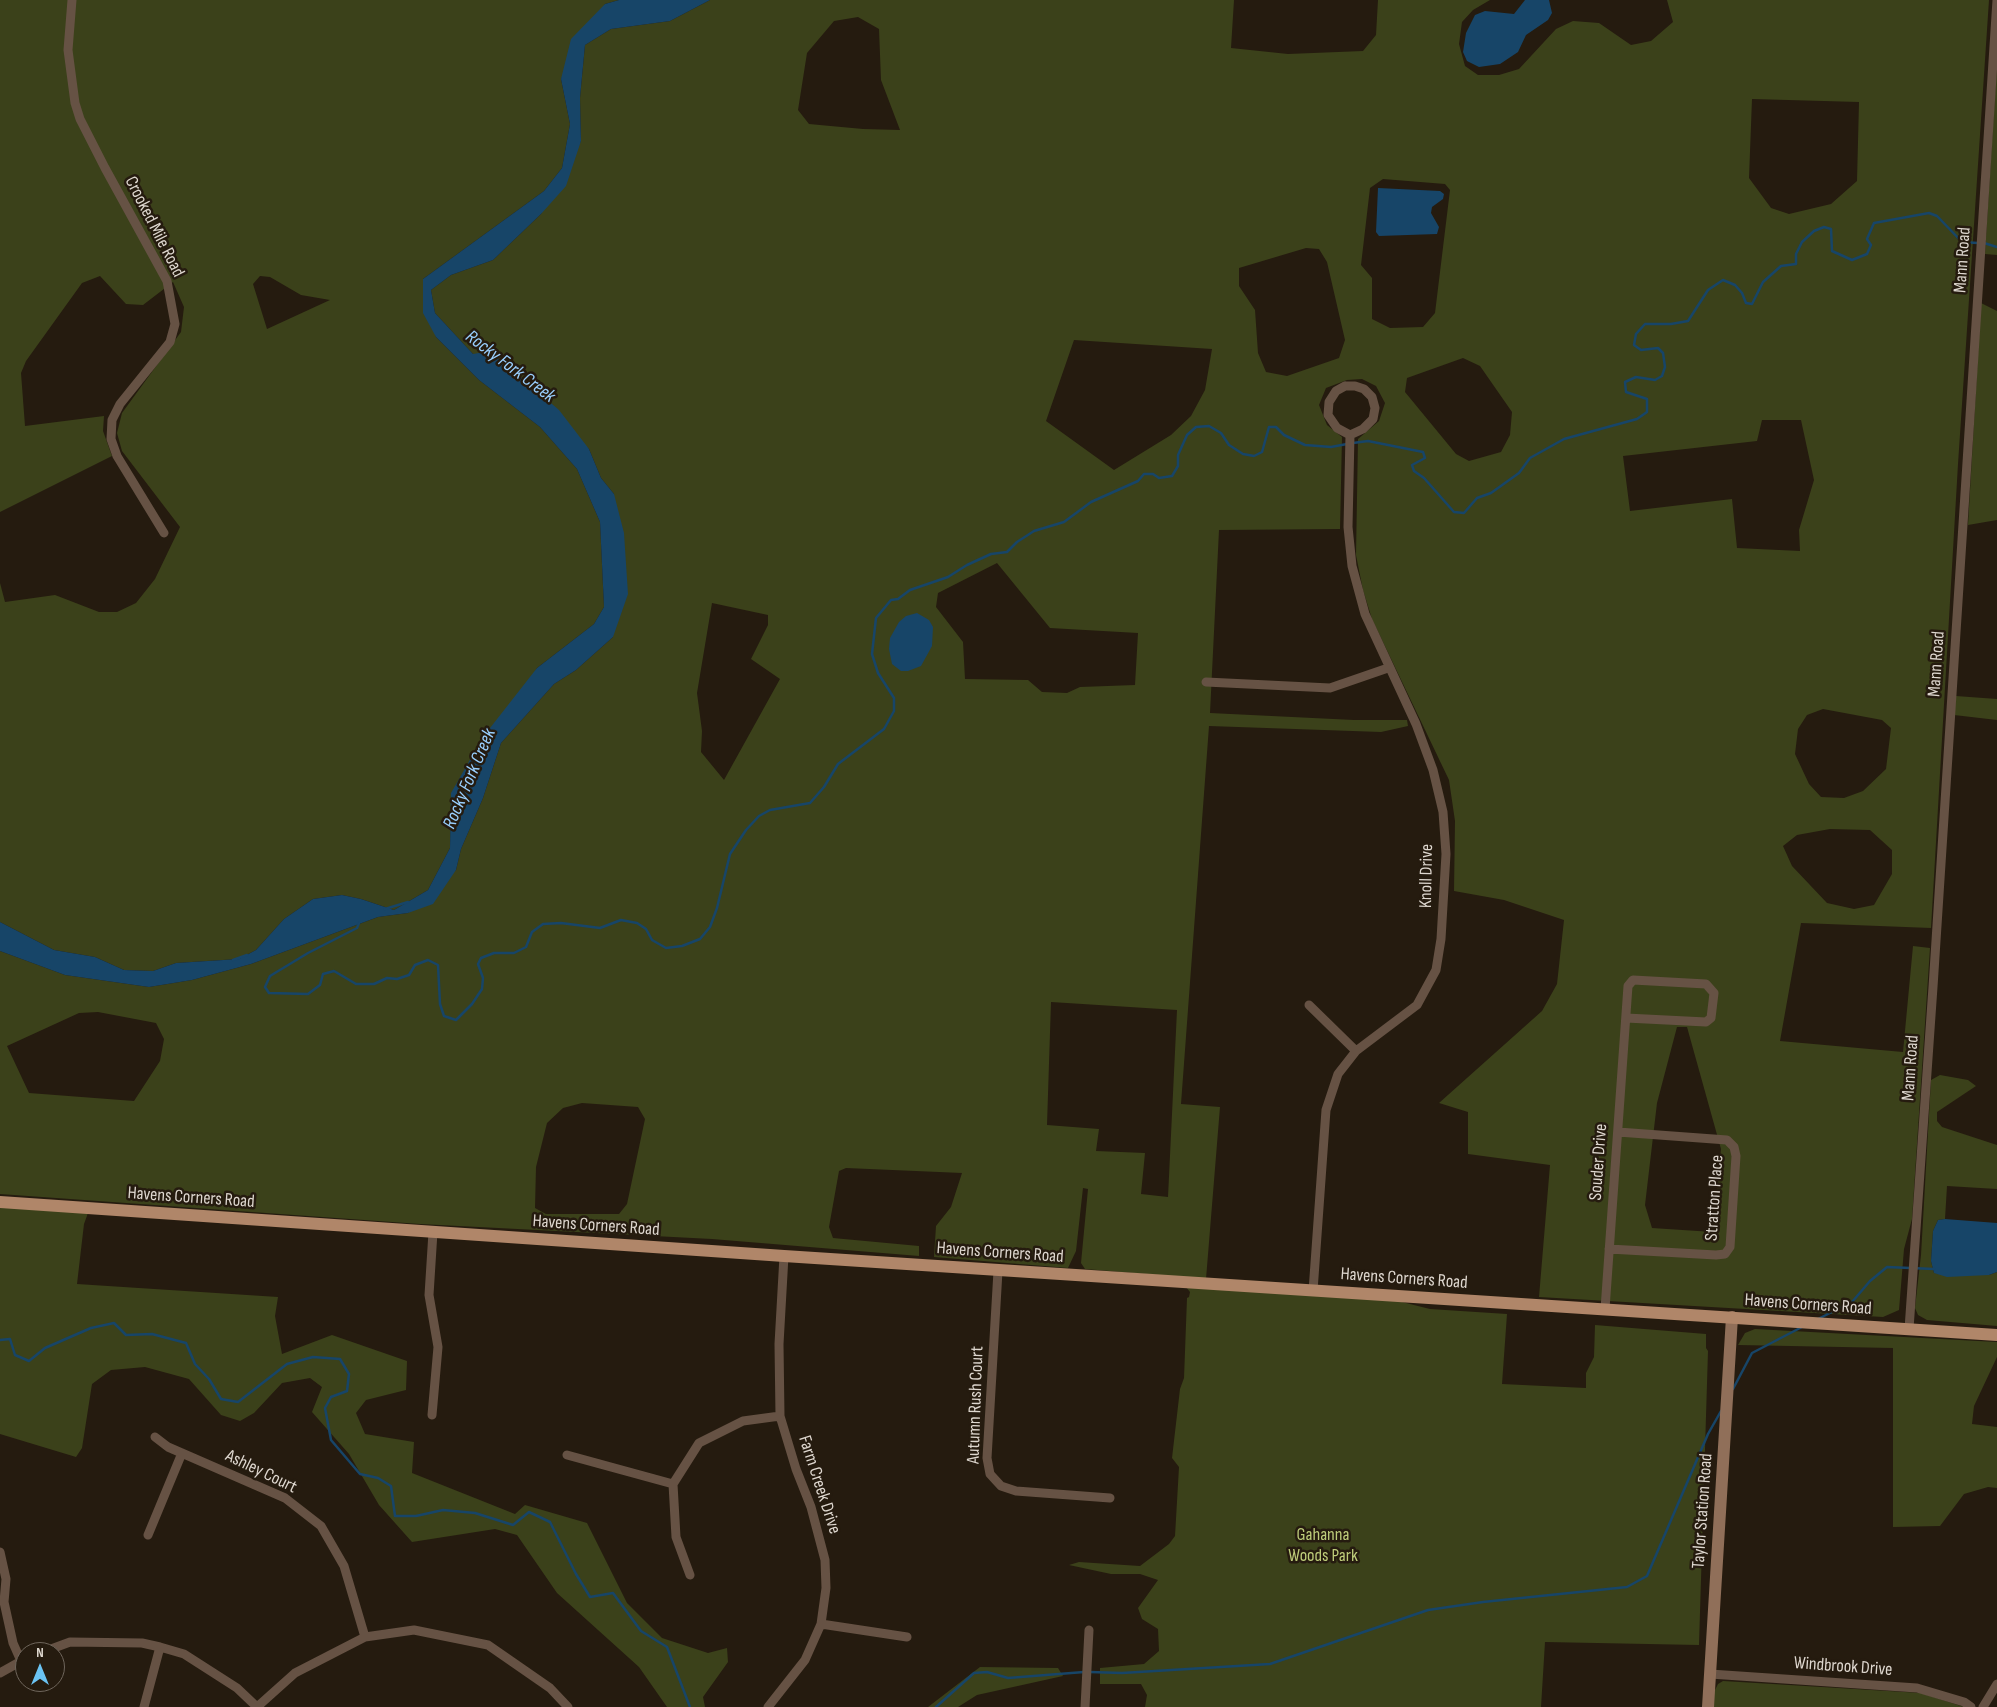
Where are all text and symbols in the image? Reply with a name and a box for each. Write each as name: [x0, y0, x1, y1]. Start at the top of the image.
street label: Crooked Mile Road: [119, 173, 189, 281]
street label: Mann Road: [1950, 226, 1976, 294]
water label: Rocky Fork Creek: [461, 326, 559, 408]
street label: Mann Road: [1924, 630, 1950, 698]
water label: Rocky Fork Creek: [439, 725, 501, 833]
street label: Knoll Drive: [1416, 844, 1438, 908]
street label: Mann Road: [1898, 1034, 1924, 1102]
street label: Souder Drive: [1586, 1123, 1612, 1201]
street label: Stratton Place: [1701, 1154, 1729, 1242]
street label: Havens Corners Road: [127, 1183, 255, 1213]
street label: Havens Corners Road: [532, 1211, 660, 1241]
street label: Havens Corners Road: [936, 1238, 1064, 1268]
street label: Havens Corners Road: [1340, 1264, 1468, 1294]
street label: Havens Corners Road: [1744, 1290, 1872, 1320]
street label: Autumn Rush Court: [963, 1346, 989, 1464]
street label: Farm Creek Drive: [793, 1433, 845, 1537]
street label: Ashley Court: [222, 1445, 300, 1499]
street label: Taylor Station Road: [1688, 1453, 1718, 1569]
park label: Gahanna Woods Park: [1288, 1524, 1358, 1566]
north arrow: [15, 1642, 65, 1692]
text: N: [36, 1644, 44, 1661]
street label: Windbrook Drive: [1793, 1653, 1893, 1681]

